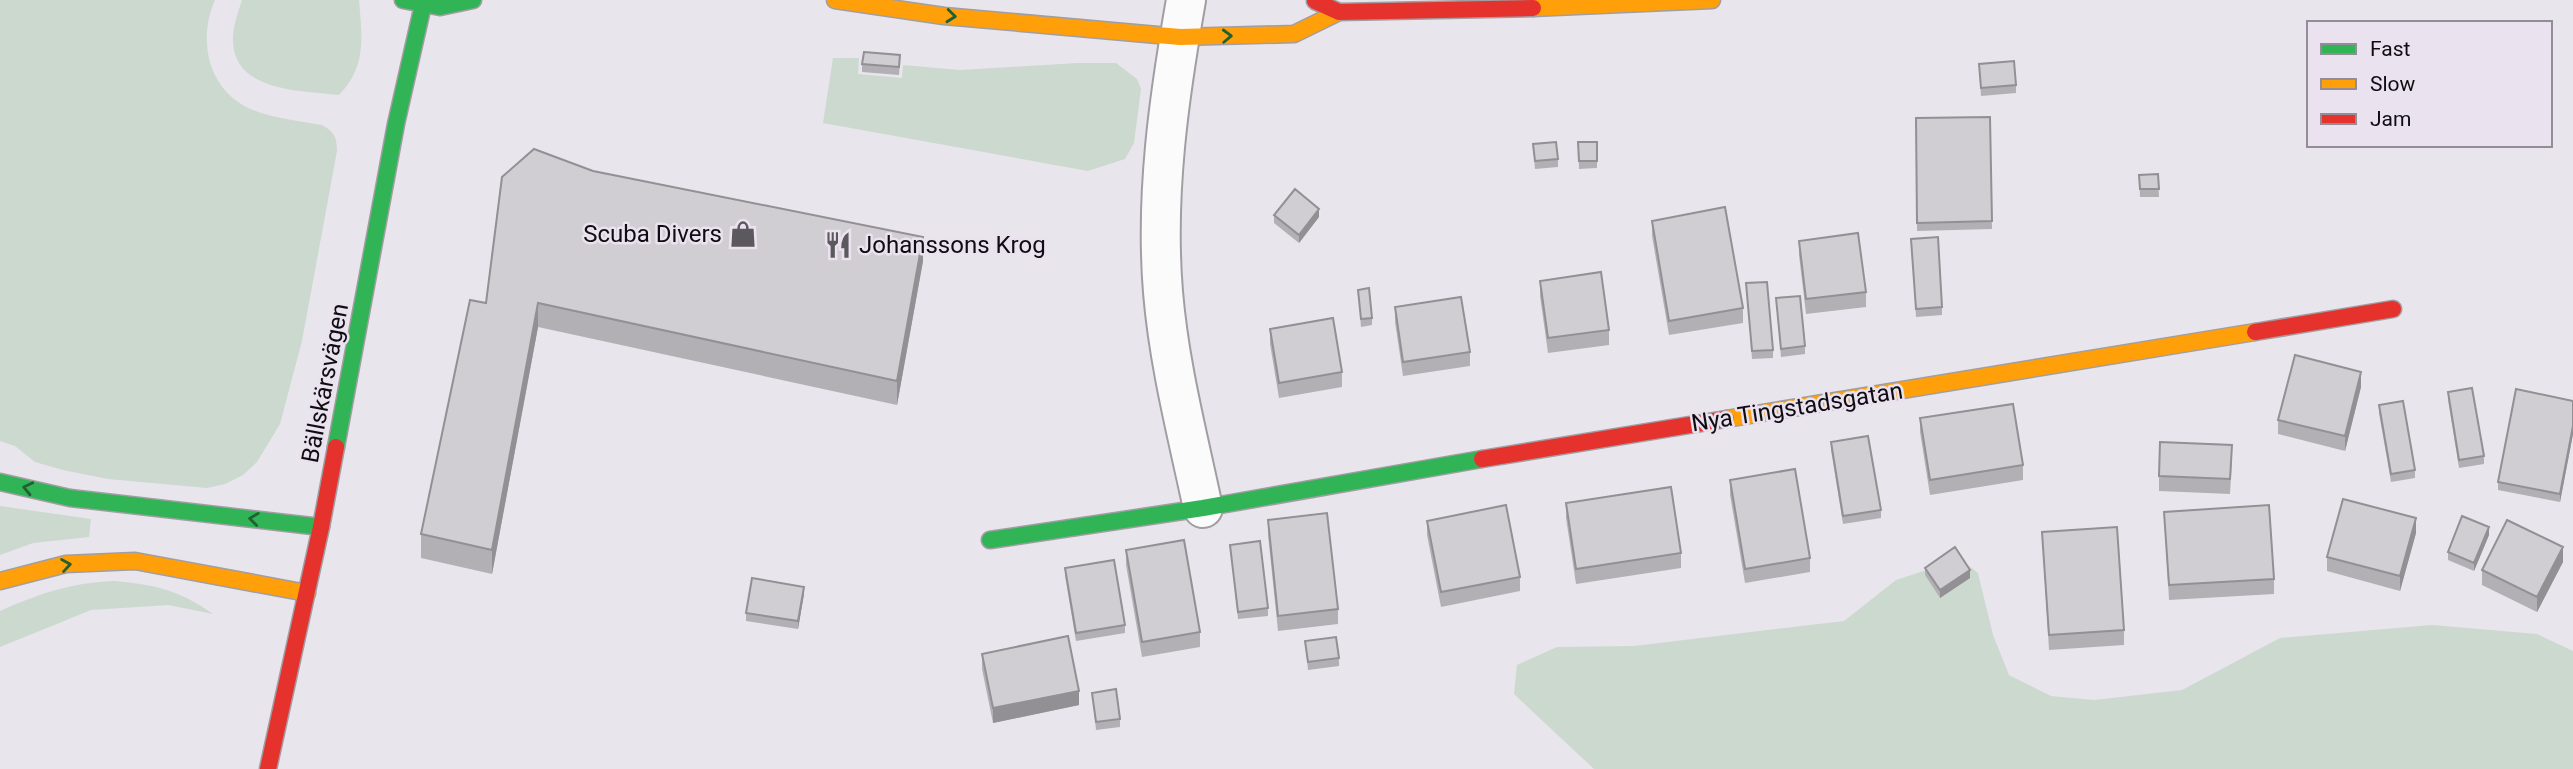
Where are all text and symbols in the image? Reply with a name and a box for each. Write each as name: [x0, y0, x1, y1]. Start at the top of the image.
one-way arrow: [946, 8, 957, 23]
legend: [2307, 21, 2552, 147]
one-way arrow: [1222, 28, 1233, 43]
text: Fast: [2370, 37, 2411, 61]
text: Slow: [2370, 72, 2416, 96]
text: Jam: [2370, 107, 2411, 131]
shop icon: Scuba Divers: [728, 219, 758, 249]
place label: Scuba Divers: [583, 220, 722, 248]
restaurant icon: Johanssons Krog: [823, 230, 853, 260]
place label: Johanssons Krog: [859, 231, 1046, 259]
street label: Bällskärsvägen: [296, 301, 354, 465]
street label: Nya Tingstadsgatan: [1689, 376, 1905, 438]
one-way arrow: [22, 482, 34, 497]
one-way arrow: [248, 512, 259, 527]
one-way arrow: [60, 558, 72, 573]

